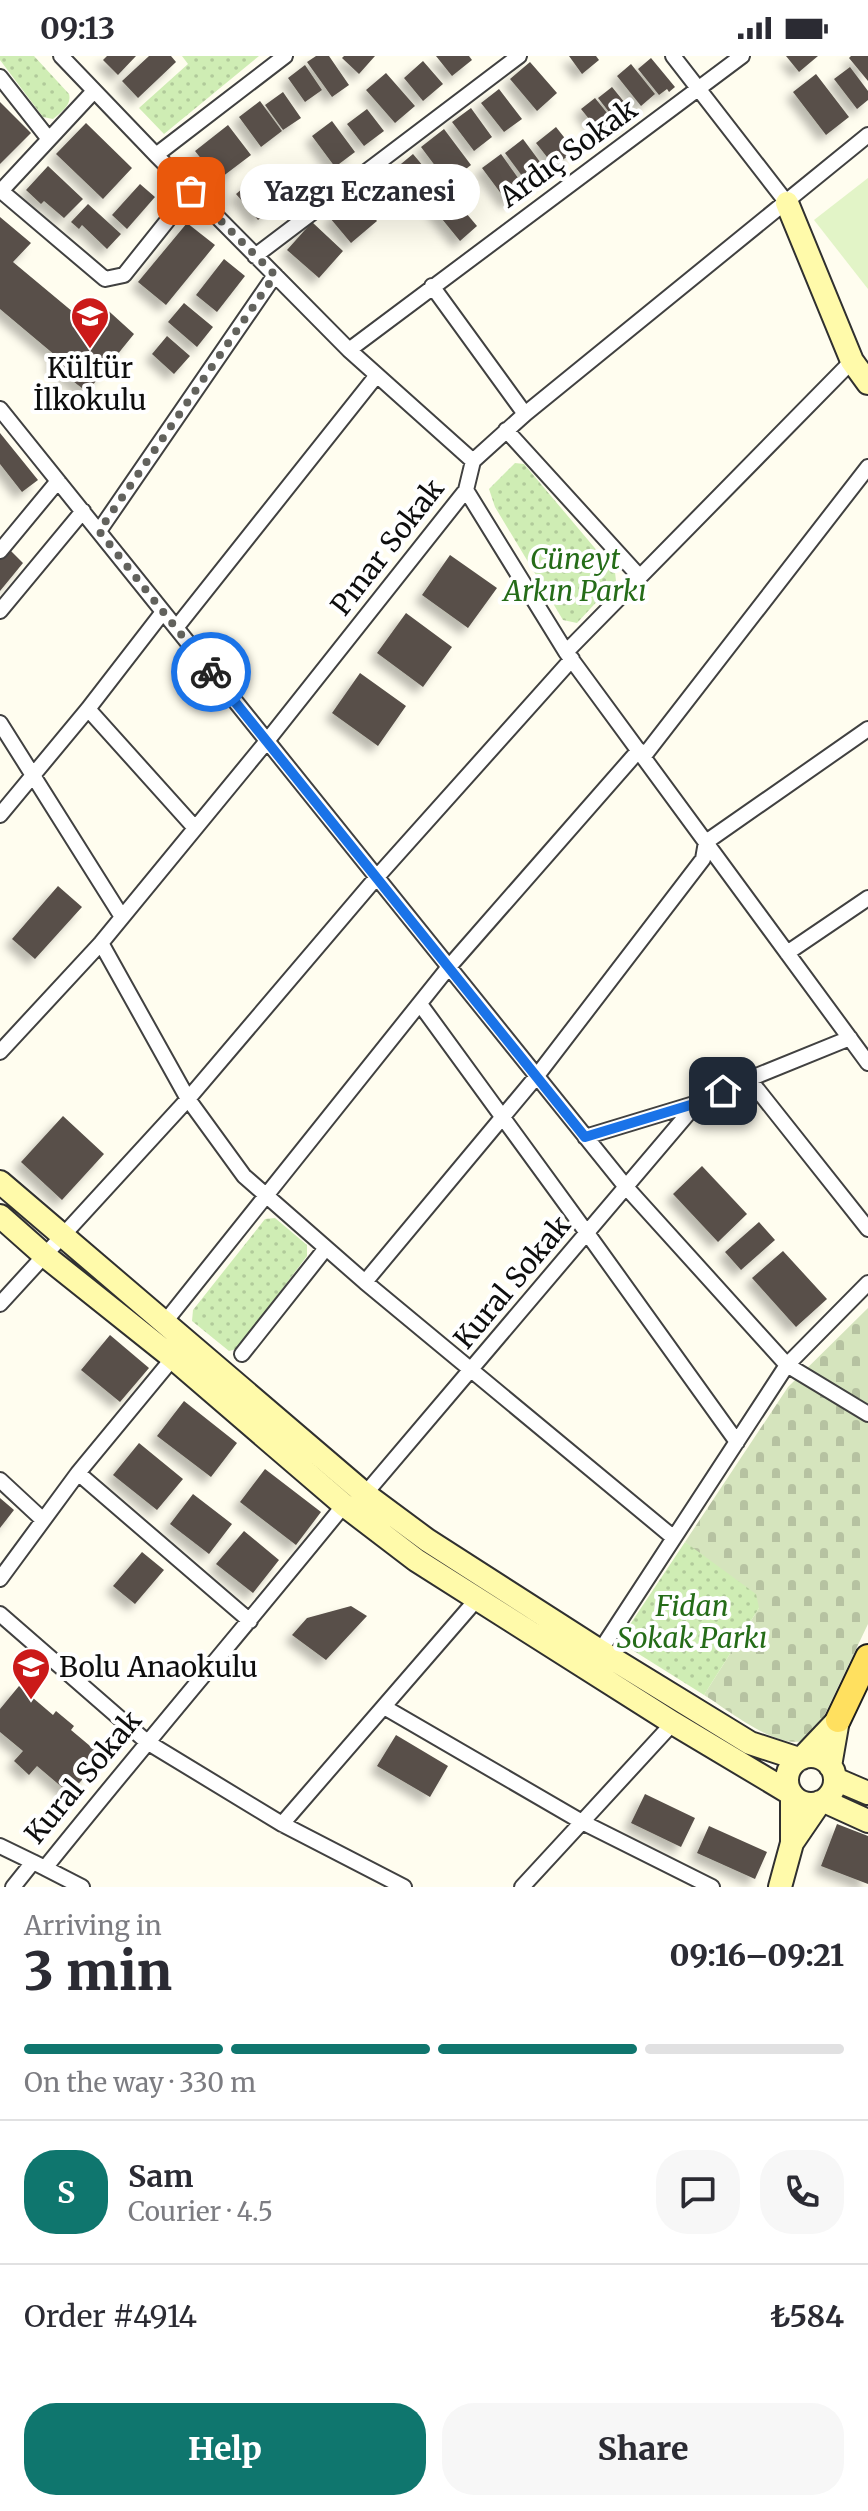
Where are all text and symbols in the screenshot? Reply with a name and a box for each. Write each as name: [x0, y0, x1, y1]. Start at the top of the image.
text: 09:13: [40, 9, 115, 47]
street label: Ardıç Sokak: [491, 91, 644, 216]
pin: [157, 157, 225, 225]
callout: Yazgı Eczanesi: [239, 163, 479, 219]
icon: bag: [169, 169, 213, 213]
text: Yazgı Eczanesi: [265, 175, 455, 208]
school or university icon: Kültür İlkokulu: [69, 295, 111, 350]
place label: Kültür İlkokulu: [33, 350, 147, 418]
street label: Pınar Sokak: [323, 471, 452, 622]
park label: Cüneyt Arkın Parkı: [501, 541, 647, 609]
courier: [171, 632, 251, 712]
icon: bike: [189, 650, 233, 694]
pin: [689, 1057, 757, 1125]
icon: home: [701, 1069, 745, 1113]
street label: Kural Sokak: [446, 1208, 578, 1356]
park label: Fidan Sokak Parkı: [617, 1588, 767, 1656]
school or university icon: Bolu Anaokulu: [10, 1646, 52, 1701]
place label: Bolu Anaokulu: [59, 1649, 258, 1685]
street label: Kural Sokak: [17, 1703, 149, 1851]
text: Arriving in: [24, 1909, 162, 1942]
text: 09:16–09:21: [670, 1936, 844, 1974]
text: 3 min: [24, 1939, 172, 2004]
text: On the way · 330 m: [24, 2066, 256, 2099]
button: chat: [656, 2150, 740, 2234]
button: phone: [760, 2150, 844, 2234]
text: Sam: [128, 2157, 193, 2195]
text: S: [57, 2173, 75, 2211]
text: Courier · 4.5: [128, 2195, 273, 2228]
text: Order #4914: [24, 2297, 197, 2335]
text: ₺584: [770, 2297, 844, 2335]
button: Help: [24, 2403, 426, 2495]
button: Share: [442, 2403, 844, 2495]

